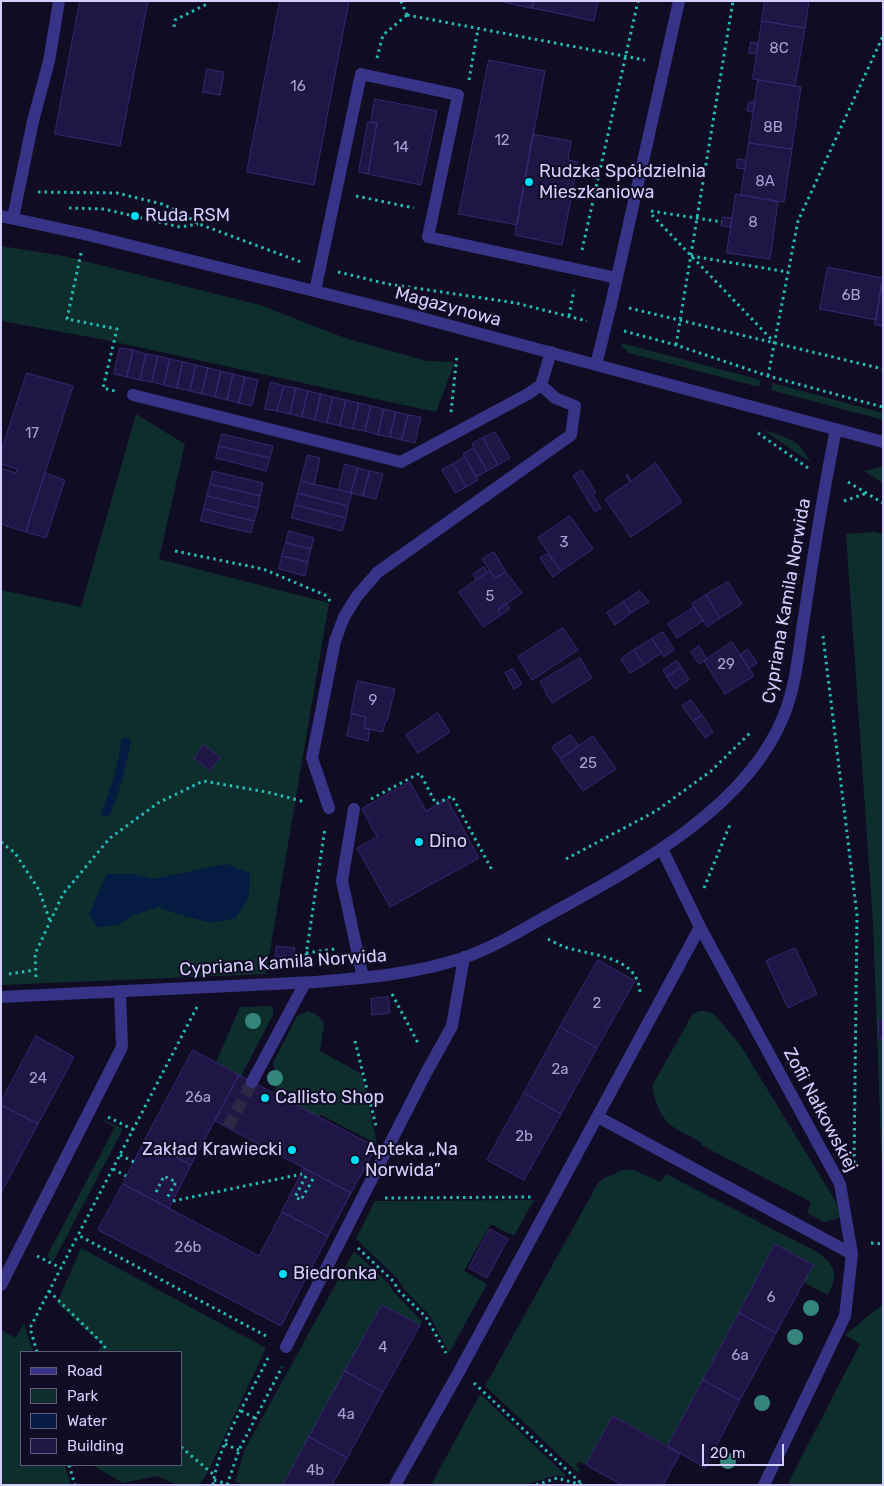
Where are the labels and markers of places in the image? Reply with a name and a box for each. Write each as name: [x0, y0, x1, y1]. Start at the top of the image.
place label: Rudzka Spółdzielnia Mieszkaniowa: [539, 161, 706, 203]
marker: Rudzka Spółdzielnia Mieszkaniowa: [523, 176, 535, 188]
place label: Ruda RSM: [145, 205, 230, 227]
marker: Ruda RSM: [129, 210, 141, 222]
place label: Dino: [429, 831, 467, 853]
marker: Dino: [413, 836, 425, 848]
place label: Callisto Shop: [275, 1087, 384, 1109]
marker: Callisto Shop: [259, 1092, 271, 1104]
place label: Zakład Krawiecki: [142, 1139, 282, 1161]
place label: Apteka „Na Norwida”: [365, 1139, 458, 1182]
marker: Zakład Krawiecki: [286, 1144, 298, 1156]
marker: Apteka „Na Norwida”: [349, 1154, 361, 1166]
place label: Biedronka: [293, 1263, 377, 1285]
marker: Biedronka: [277, 1268, 289, 1280]

